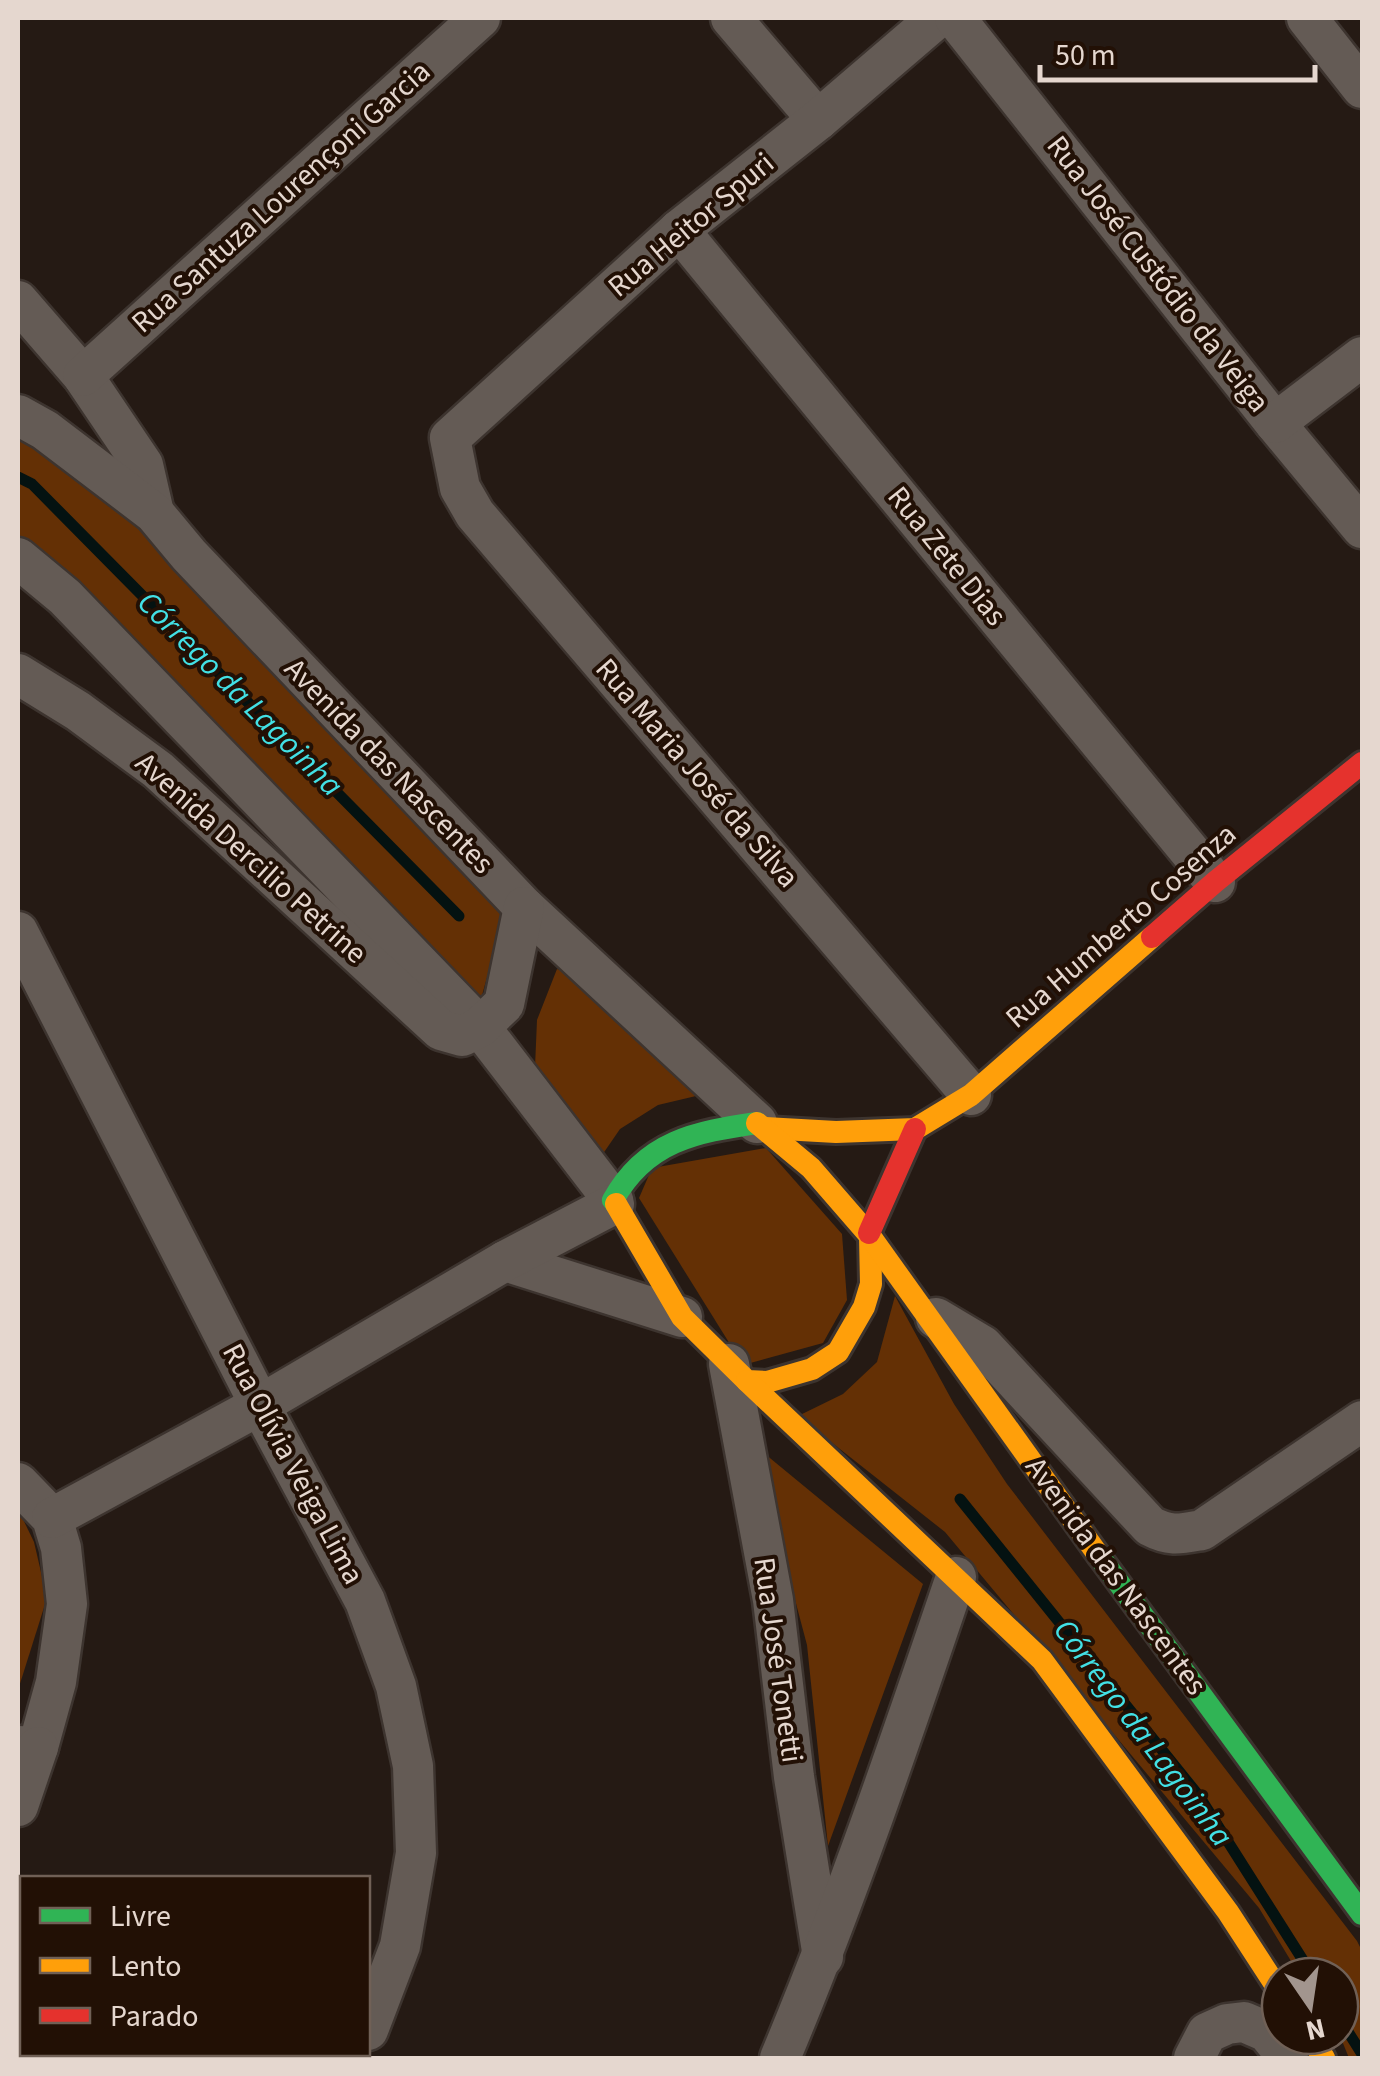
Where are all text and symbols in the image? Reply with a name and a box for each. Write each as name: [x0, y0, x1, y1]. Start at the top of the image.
scale bar: [1040, 20, 1315, 82]
text: 50 m: [1055, 34, 1116, 77]
street label: Rua Santuza Lourençoni Garcia: [122, 51, 440, 343]
street label: Rua José Custódio da Veiga: [1036, 127, 1280, 421]
street label: Rua Heitor Spuri: [598, 142, 784, 308]
street label: Rua Zete Dias: [877, 477, 1017, 635]
water label: Córrego da Lagoinha: [127, 581, 353, 807]
street label: Avenida das Nascentes: [274, 648, 504, 884]
street label: Rua Maria José da Silva: [585, 649, 809, 897]
street label: Avenida Dercilio Petrine: [126, 742, 376, 974]
street label: Rua Humberto Cosenza: [996, 813, 1246, 1039]
street label: Rua Olívia Veiga Lima: [211, 1336, 375, 1592]
street label: Avenida das Nascentes: [1015, 1448, 1217, 1704]
street label: Rua José Tonetti: [742, 1555, 814, 1765]
water label: Córrego da Lagoinha: [1042, 1609, 1244, 1857]
legend: [20, 1876, 370, 2056]
text: Livre: [110, 1895, 171, 1938]
text: Lento: [110, 1945, 182, 1988]
north arrow: [1260, 1956, 1360, 2056]
text: Parado: [110, 1995, 199, 2038]
text: N: [1302, 2008, 1329, 2051]

